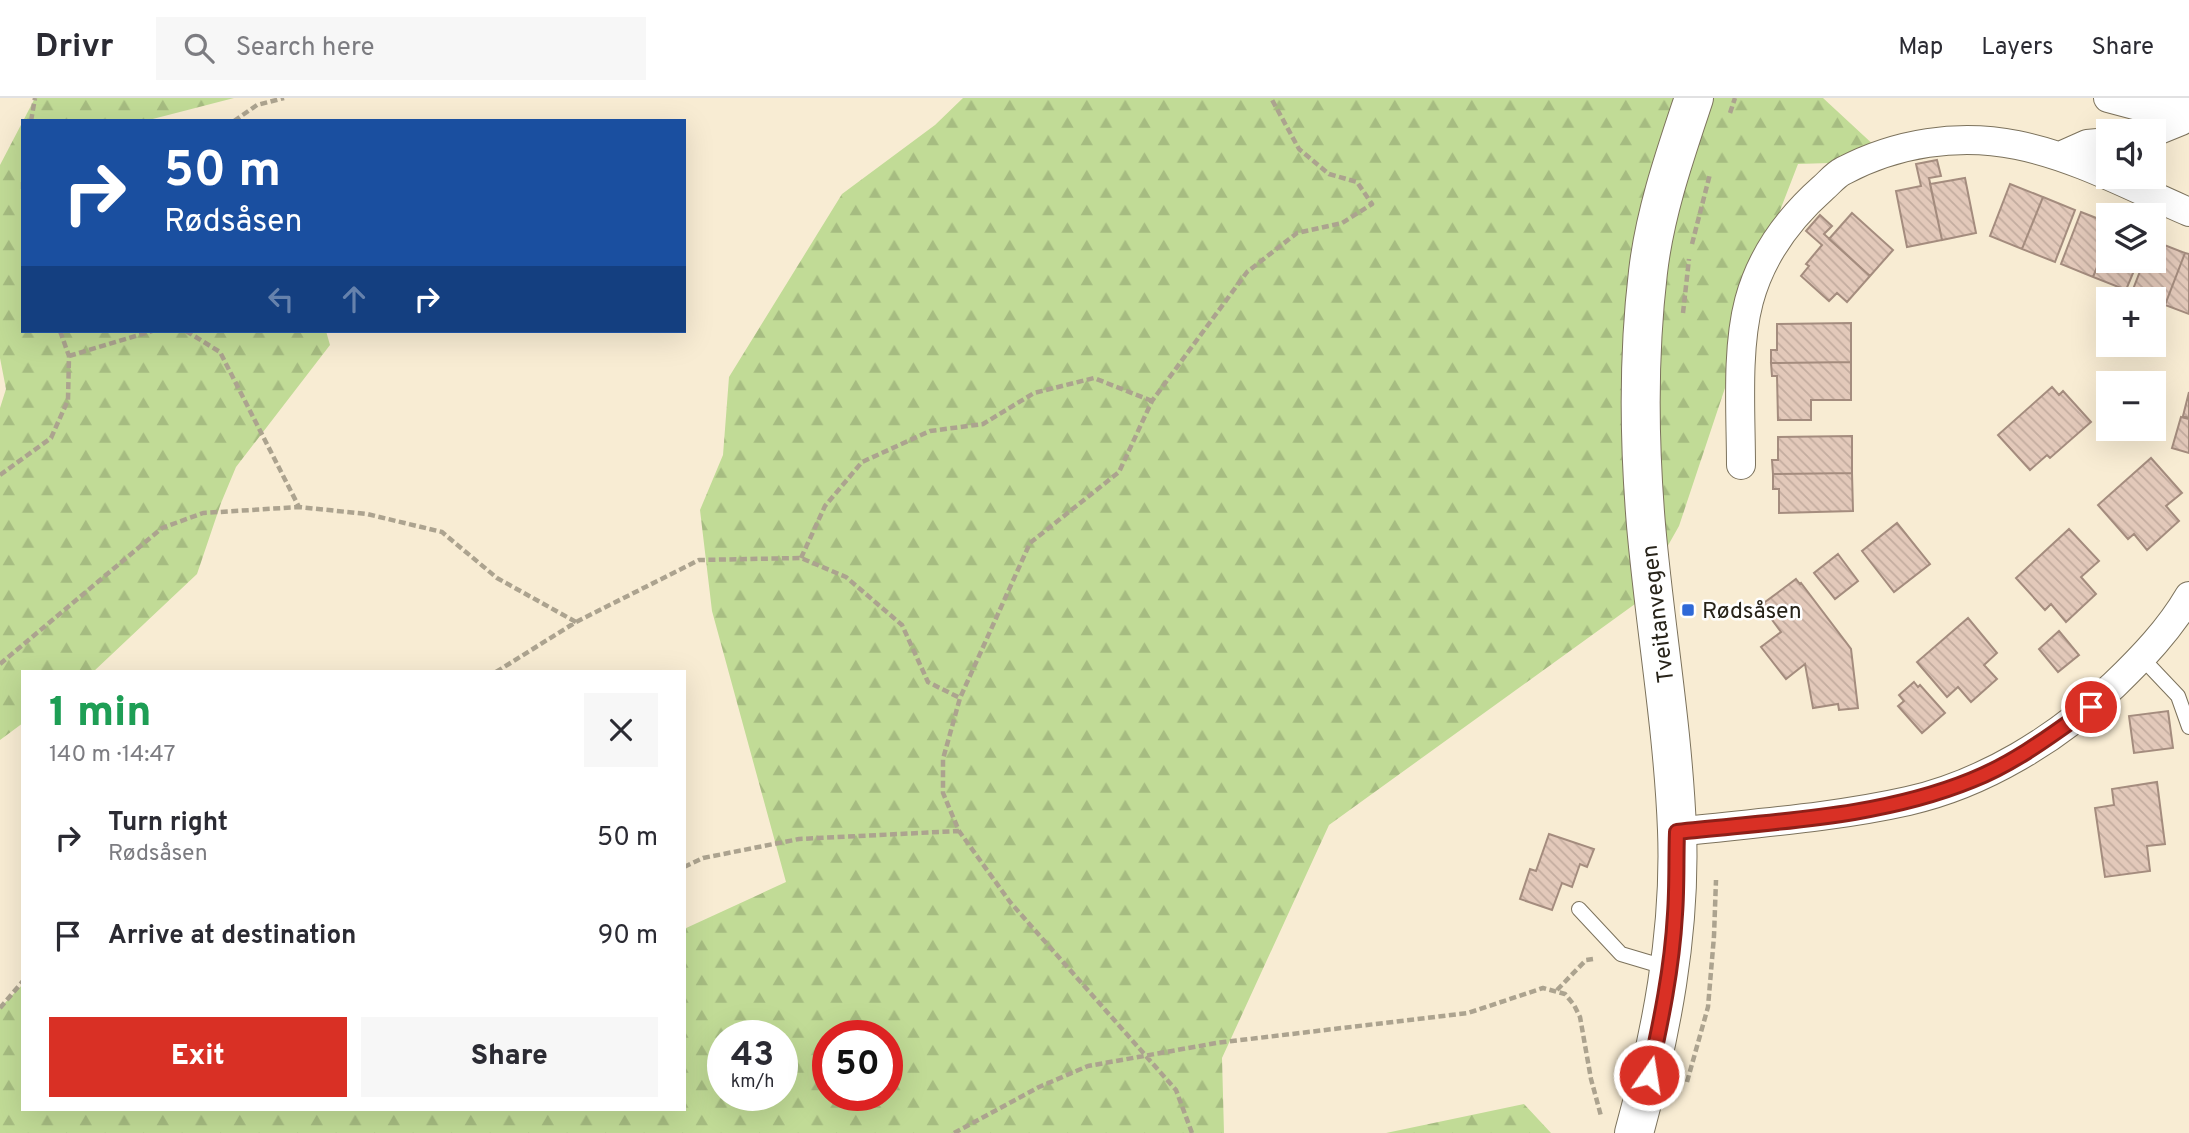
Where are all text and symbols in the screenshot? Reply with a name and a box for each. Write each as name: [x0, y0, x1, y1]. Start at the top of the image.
search box: [156, 17, 646, 80]
text: Drivr: [35, 27, 114, 69]
icon: search: [180, 29, 218, 67]
text: Search here: [236, 32, 375, 65]
text: Map: [1898, 33, 1943, 63]
text: Layers: [1981, 33, 2053, 63]
text: Share: [2091, 33, 2154, 63]
map controls: [2096, 119, 2166, 441]
button: sound: [2096, 119, 2166, 189]
text: 50 m: [164, 142, 281, 204]
icon: right: [49, 147, 140, 238]
text: Rødsåsen: [164, 203, 303, 243]
button: layers: [2096, 203, 2166, 273]
icon: left: [262, 280, 300, 318]
icon: ahead: [335, 280, 373, 318]
icon: right: [408, 280, 446, 318]
button: +: [2096, 287, 2166, 357]
button: −: [2096, 371, 2166, 441]
street label: Tveitanvegen: [1637, 543, 1682, 684]
place label: Rødsåsen: [1702, 598, 1802, 627]
marker: Rødsåsen: [1680, 602, 1696, 618]
pin: [2061, 677, 2121, 737]
text: 1 min: [49, 688, 152, 741]
icon: arrive: [2072, 688, 2110, 726]
button: close: [584, 693, 658, 767]
text: 140 m · 14:47: [49, 741, 176, 770]
text: Turn right: [108, 807, 228, 840]
icon: right: [49, 819, 87, 857]
text: 50 m: [597, 822, 658, 855]
text: Rødsåsen: [108, 840, 208, 869]
icon: arrive: [49, 917, 87, 955]
text: Arrive at destination: [108, 920, 356, 953]
text: 90 m: [598, 920, 658, 953]
button: Exit: [49, 1017, 347, 1097]
button: Share: [361, 1017, 658, 1097]
speed limit sign: 50: [812, 1020, 903, 1111]
text: 43: [731, 1034, 774, 1078]
position arrow: [1612, 1038, 1686, 1112]
text: km/h: [731, 1071, 774, 1094]

